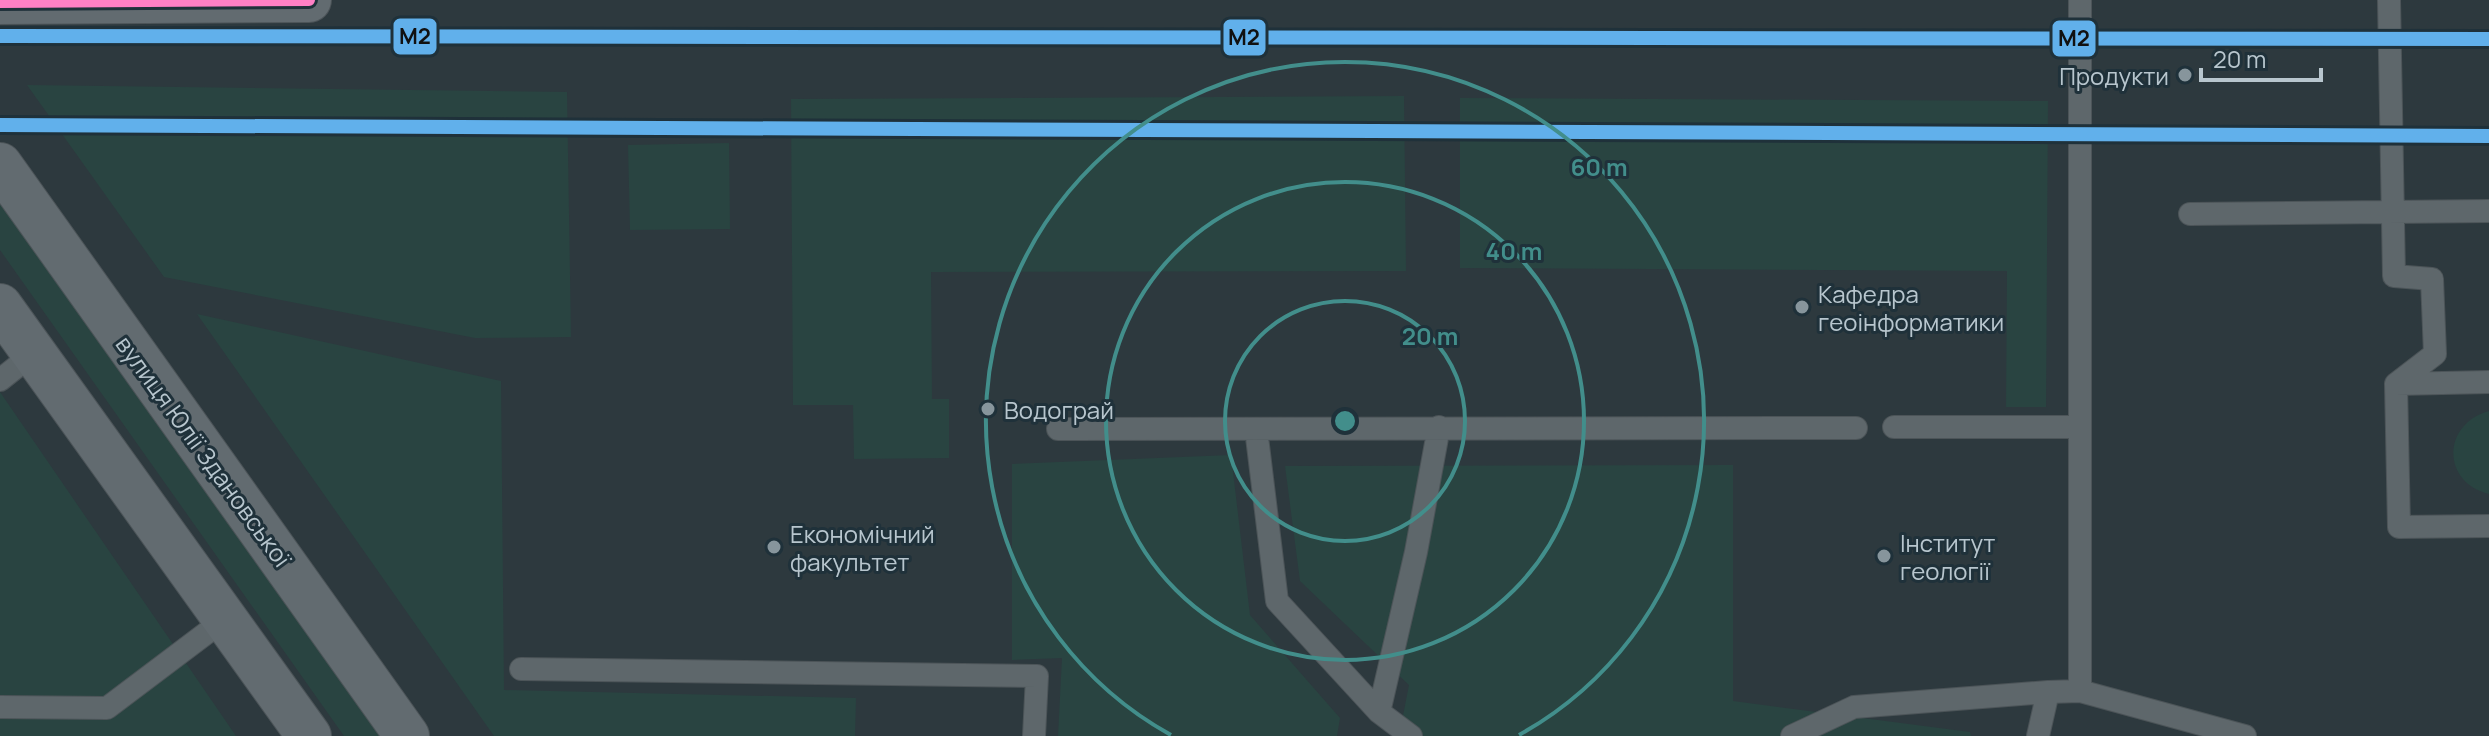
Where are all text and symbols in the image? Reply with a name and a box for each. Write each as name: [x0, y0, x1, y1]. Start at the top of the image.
line badge: M2: [392, 17, 438, 56]
line badge: M2: [1222, 18, 1267, 57]
line badge: M2: [2051, 19, 2097, 58]
text: M2: [399, 21, 431, 51]
text: M2: [1228, 22, 1260, 52]
text: M2: [2058, 23, 2090, 53]
scale bar: [2201, 32, 2321, 82]
text: 20 m: [2213, 42, 2266, 75]
place label: Продукти: [2059, 59, 2169, 92]
marker: Продукти: [2176, 66, 2194, 84]
text: 60 m: [1570, 150, 1628, 183]
text: 40 m: [1486, 234, 1542, 267]
place label: Кафедра геоінформатики: [1818, 277, 2004, 338]
marker: Кафедра геоінформатики: [1793, 298, 1811, 316]
text: 20 m: [1402, 319, 1458, 352]
street label: вулиця Юлії Здановської: [109, 329, 300, 574]
place label: Водограй: [1004, 393, 1114, 426]
marker: Водограй: [979, 400, 997, 418]
centre of rings: [1331, 407, 1359, 435]
place label: Економічний факультет: [790, 517, 935, 578]
place label: Інститут геології: [1900, 526, 1995, 587]
marker: Економічний факультет: [765, 538, 783, 556]
marker: Інститут геології: [1875, 547, 1893, 565]

